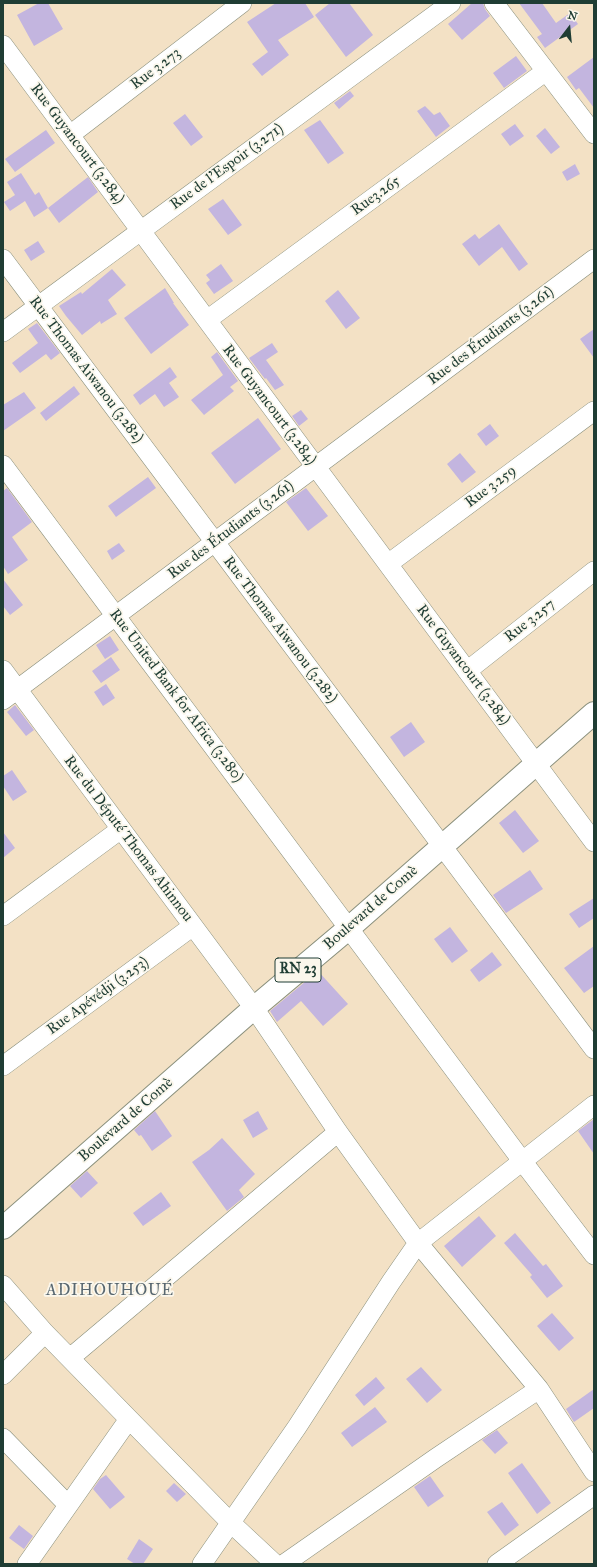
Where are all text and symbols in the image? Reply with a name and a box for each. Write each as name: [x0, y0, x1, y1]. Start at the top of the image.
north arrow: [549, 8, 589, 48]
text: N: [566, 8, 579, 24]
street label: Rue 3.273: [127, 44, 185, 94]
street label: Rue Guyancourt (3.284): [26, 80, 128, 208]
street label: Rue de l'Espoir (3.271): [167, 120, 287, 214]
street label: Rue3.265: [348, 172, 404, 220]
street label: Rue des Étudiants (3.261): [425, 283, 557, 389]
street label: Rue Thomas Aiwanou (3.282): [25, 293, 147, 447]
street label: Rue Guyancourt (3.284): [218, 341, 320, 469]
street label: Rue 3.259: [462, 462, 520, 512]
street label: Rue des Étudiants (3.261): [165, 477, 297, 583]
street label: Rue Thomas Aiwanou (3.282): [219, 553, 341, 707]
street label: Rue 3.257: [501, 596, 559, 646]
street label: Rue Guyancourt (3.284): [412, 601, 514, 729]
street label: Rue United Bank for Africa (3.280): [105, 606, 247, 786]
street label: Rue du Député Thomas Ahinnou: [60, 752, 196, 926]
street label: Boulevard de Comè: [320, 862, 422, 954]
street label: Rue Apévédji (3.253): [44, 953, 152, 1039]
road number: RN 23: [275, 958, 321, 982]
street label: Boulevard de Comè: [75, 1074, 177, 1166]
district label: ADIHOUHOUÉ: [46, 1281, 174, 1301]

